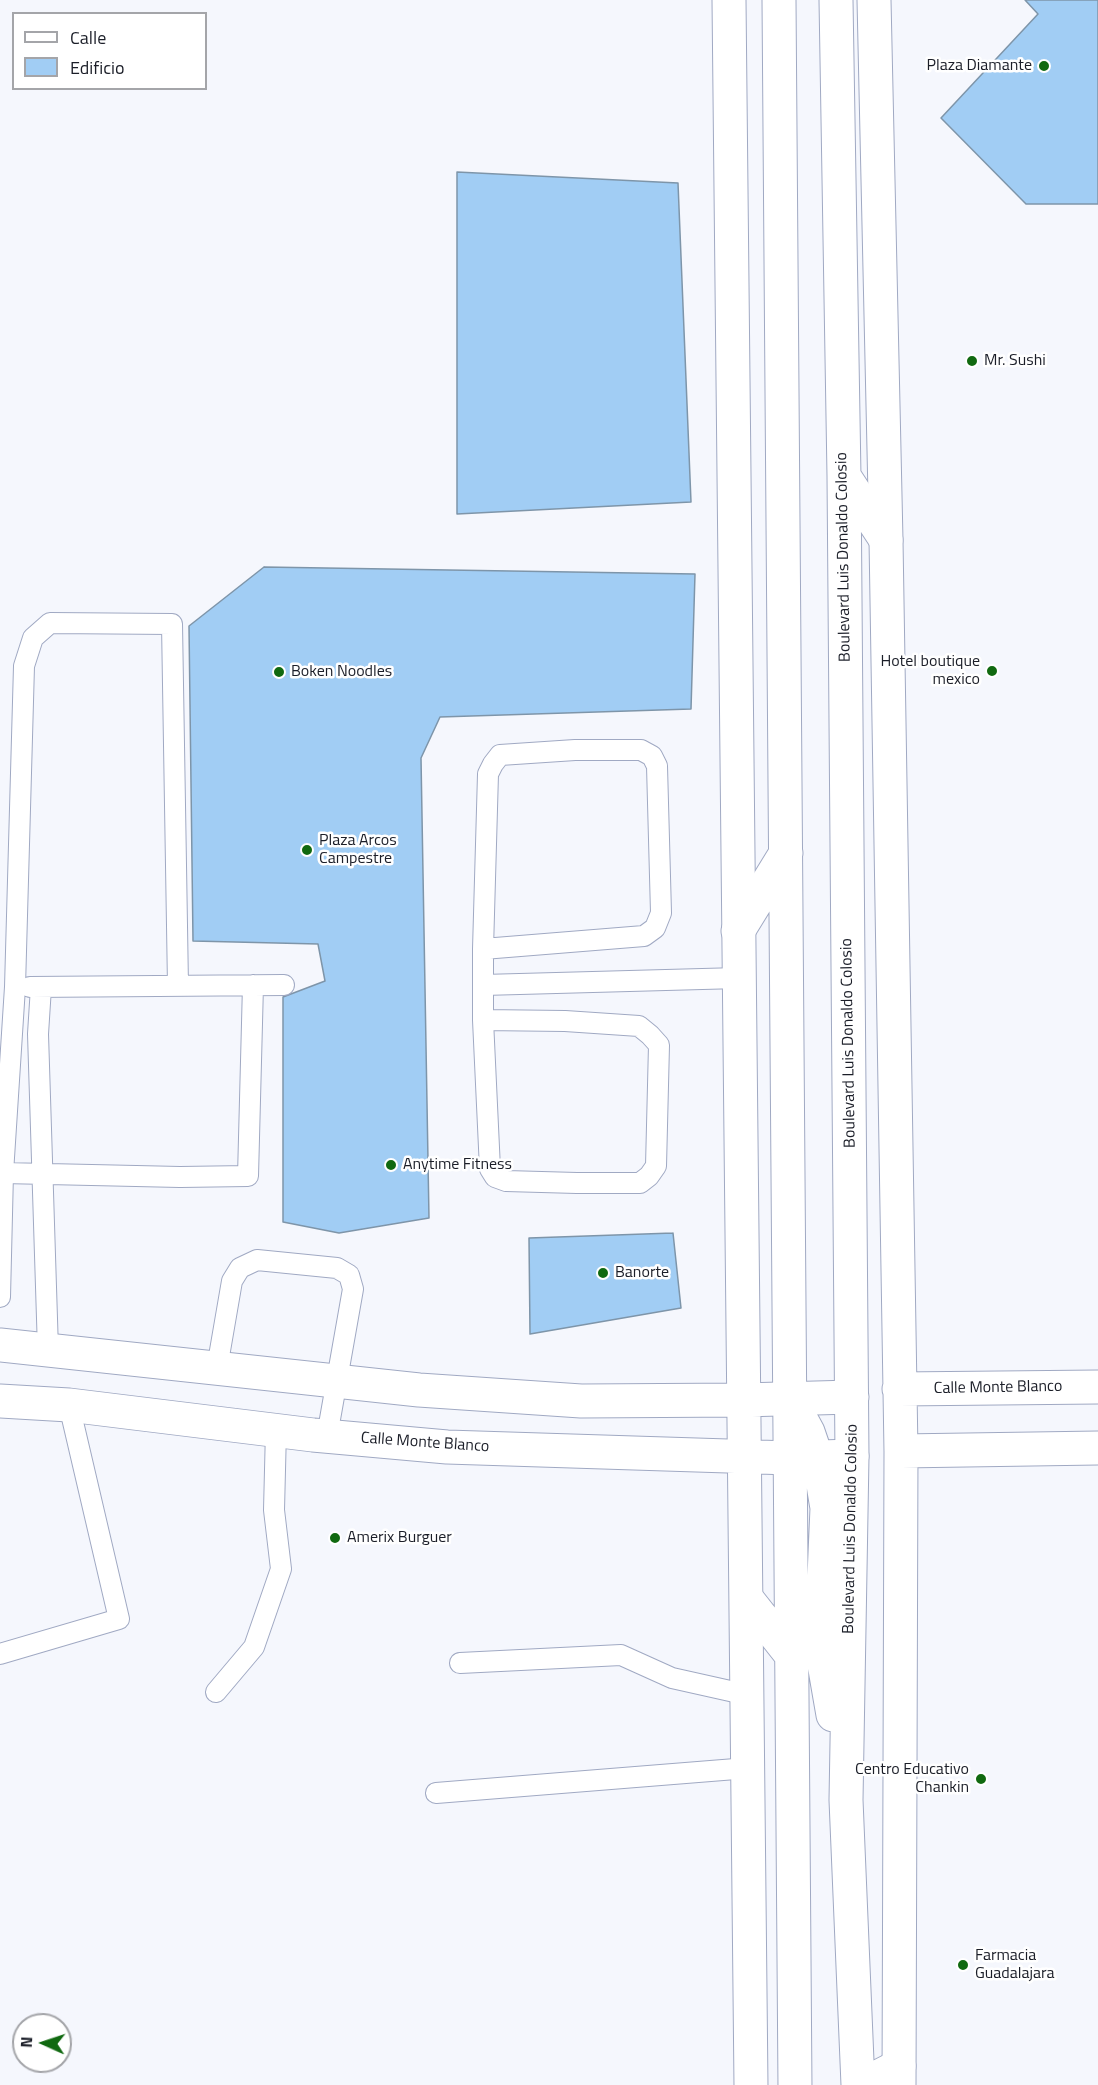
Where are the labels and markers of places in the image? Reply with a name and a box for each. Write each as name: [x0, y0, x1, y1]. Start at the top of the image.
place label: Plaza Diamante: [927, 56, 1032, 76]
marker: Plaza Diamante: [1037, 59, 1051, 73]
place label: Mr. Sushi: [984, 351, 1046, 371]
marker: Mr. Sushi: [965, 354, 979, 368]
place label: Hotel boutique mexico: [881, 652, 980, 690]
place label: Boken Noodles: [291, 662, 392, 682]
marker: Hotel boutique mexico: [985, 664, 999, 678]
marker: Boken Noodles: [272, 665, 286, 679]
place label: Plaza Arcos Campestre: [319, 831, 397, 869]
marker: Plaza Arcos Campestre: [300, 843, 314, 857]
place label: Anytime Fitness: [403, 1155, 512, 1175]
marker: Anytime Fitness: [384, 1158, 398, 1172]
place label: Banorte: [615, 1263, 669, 1283]
marker: Banorte: [596, 1266, 610, 1280]
place label: Amerix Burguer: [347, 1528, 452, 1548]
marker: Amerix Burguer: [328, 1531, 342, 1545]
place label: Centro Educativo Chankin: [855, 1760, 969, 1798]
marker: Centro Educativo Chankin: [974, 1772, 988, 1786]
place label: Farmacia Guadalajara: [975, 1946, 1055, 1984]
marker: Farmacia Guadalajara: [956, 1958, 970, 1972]

